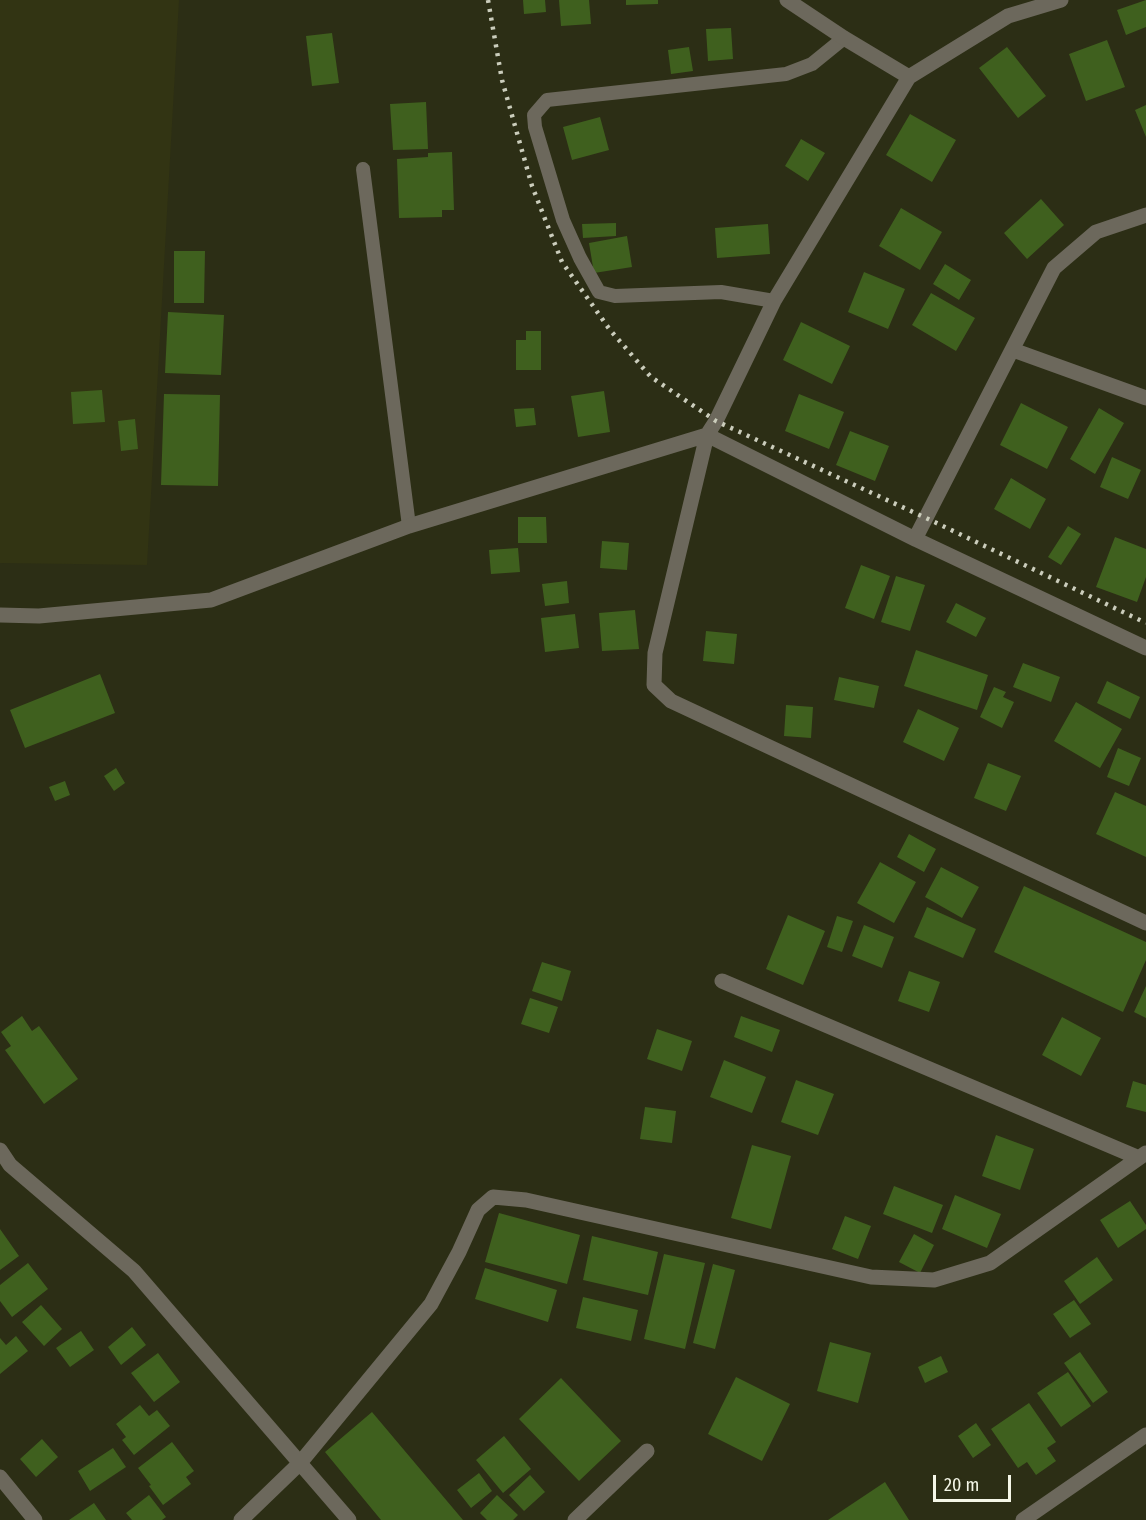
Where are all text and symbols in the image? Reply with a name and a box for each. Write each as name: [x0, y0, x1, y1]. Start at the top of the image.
scale bar: [936, 1463, 1014, 1501]
text: 20 m: [944, 1474, 979, 1496]

